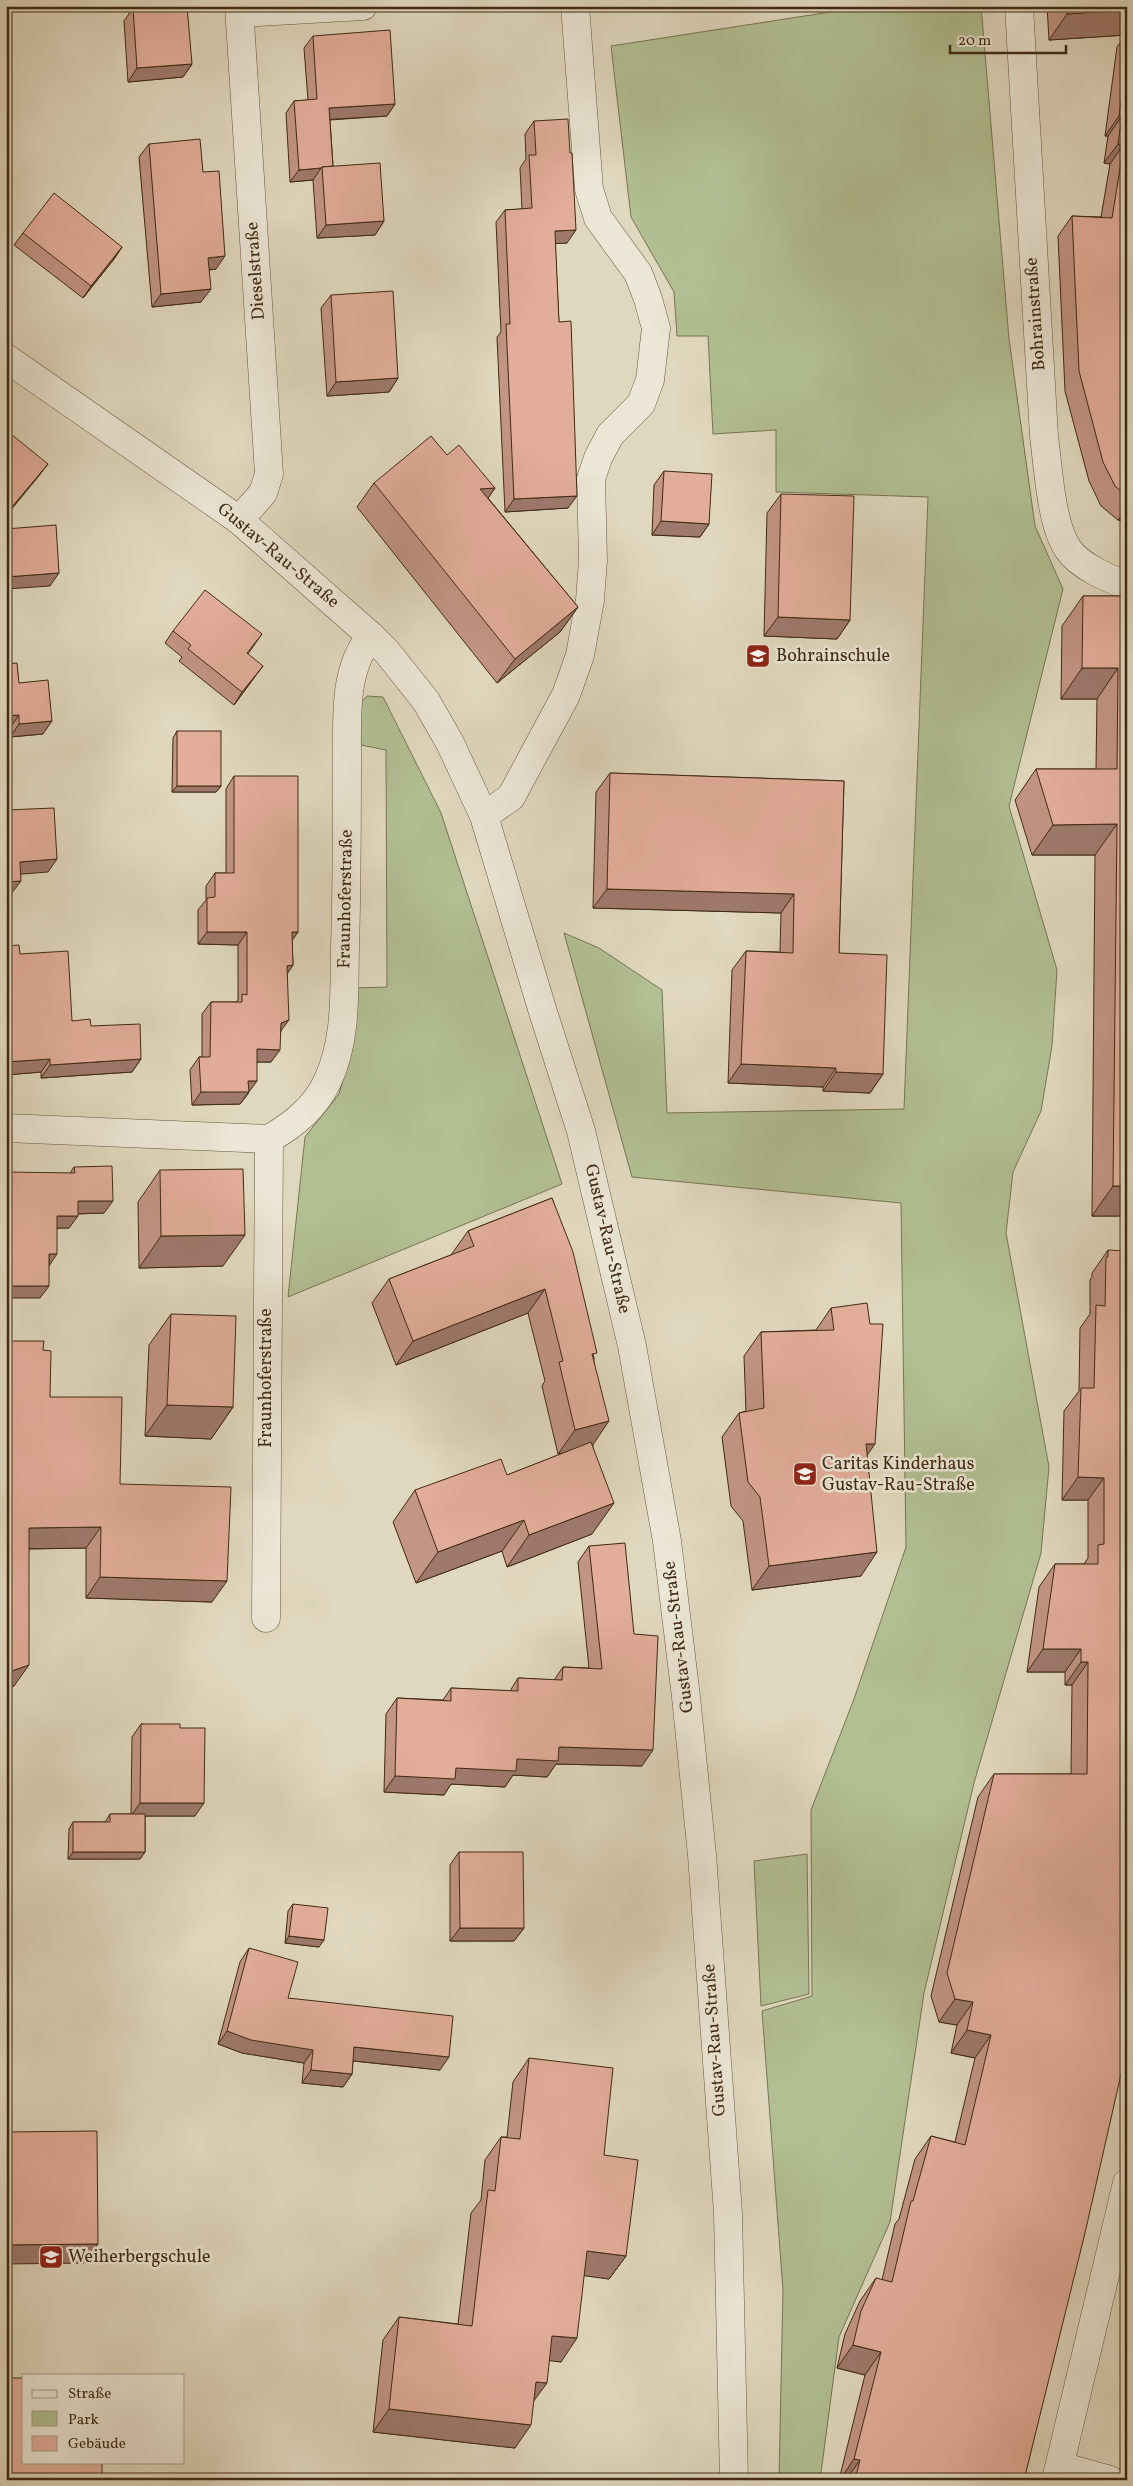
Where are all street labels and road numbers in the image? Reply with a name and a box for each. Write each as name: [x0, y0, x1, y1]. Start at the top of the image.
street label: Dieselstraße: [240, 221, 272, 321]
street label: Bohrainstraße: [1020, 256, 1052, 372]
street label: Gustav-Rau-Straße: [211, 497, 345, 615]
street label: Fraunhoferstraße: [332, 829, 360, 969]
street label: Gustav-Rau-Straße: [578, 1162, 636, 1316]
street label: Fraunhoferstraße: [254, 1308, 279, 1448]
street label: Gustav-Rau-Straße: [657, 1560, 701, 1714]
street label: Gustav-Rau-Straße: [697, 1963, 733, 2117]

